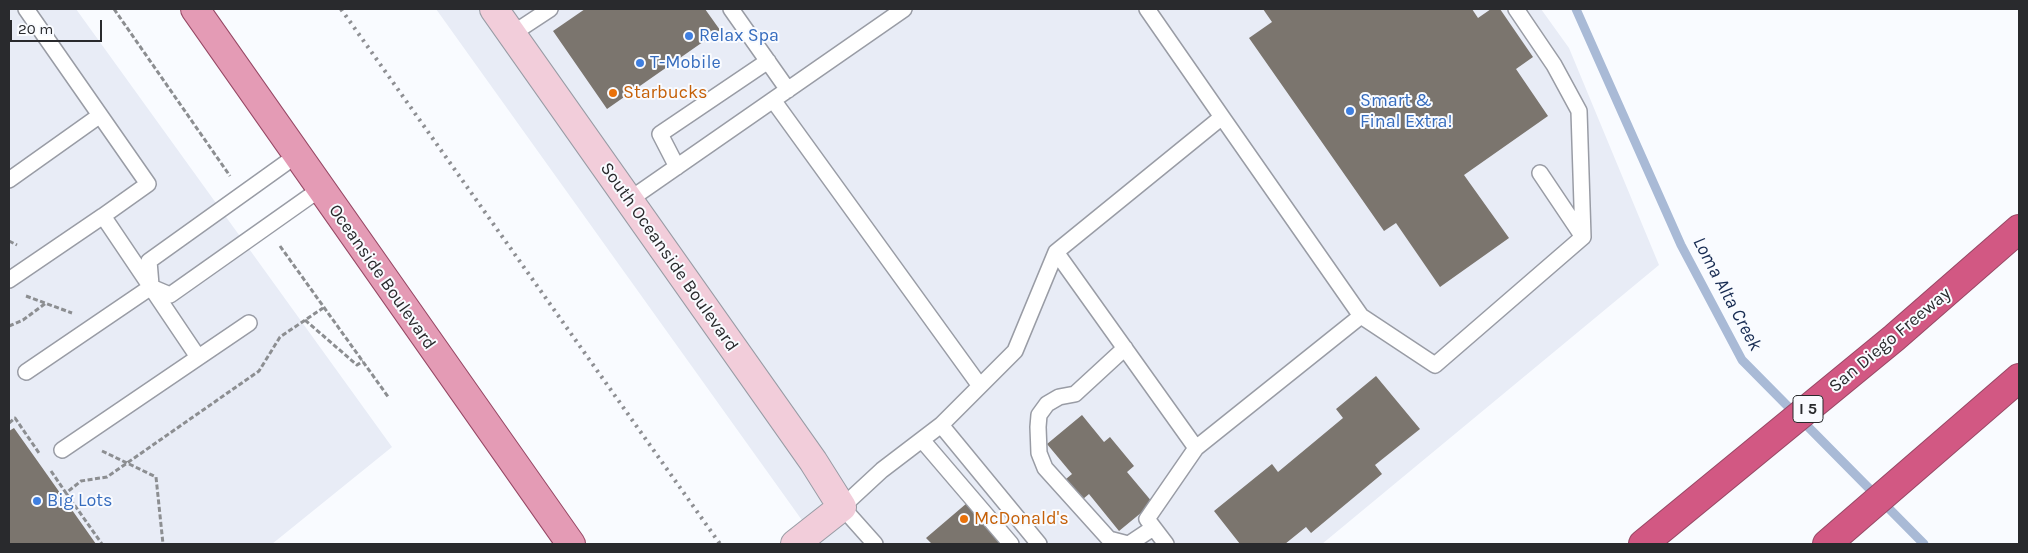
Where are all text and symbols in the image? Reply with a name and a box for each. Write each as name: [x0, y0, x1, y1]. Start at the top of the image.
scale bar: [12, 10, 105, 42]
text: 20 m: [18, 20, 53, 38]
place label: Relax Spa: [699, 25, 779, 47]
marker: Relax Spa: [683, 30, 695, 42]
place label: T-Mobile: [650, 52, 721, 74]
marker: T-Mobile: [634, 57, 646, 69]
place label: Starbucks: [623, 82, 708, 104]
marker: Starbucks: [607, 87, 619, 99]
place label: Smart & Final Extra!: [1360, 90, 1452, 132]
marker: Smart & Final Extra!: [1344, 105, 1356, 117]
street label: South Oceanside Boulevard: [595, 158, 743, 356]
street label: Oceanside Boulevard: [324, 200, 440, 354]
water label: Loma Alta Creek: [1687, 233, 1767, 355]
street label: San Diego Freeway: [1825, 283, 1955, 397]
road number: I 5: [1793, 396, 1823, 422]
place label: Big Lots: [47, 490, 112, 512]
marker: Big Lots: [31, 495, 43, 507]
place label: McDonald's: [974, 508, 1069, 530]
marker: McDonald's: [958, 513, 970, 525]

